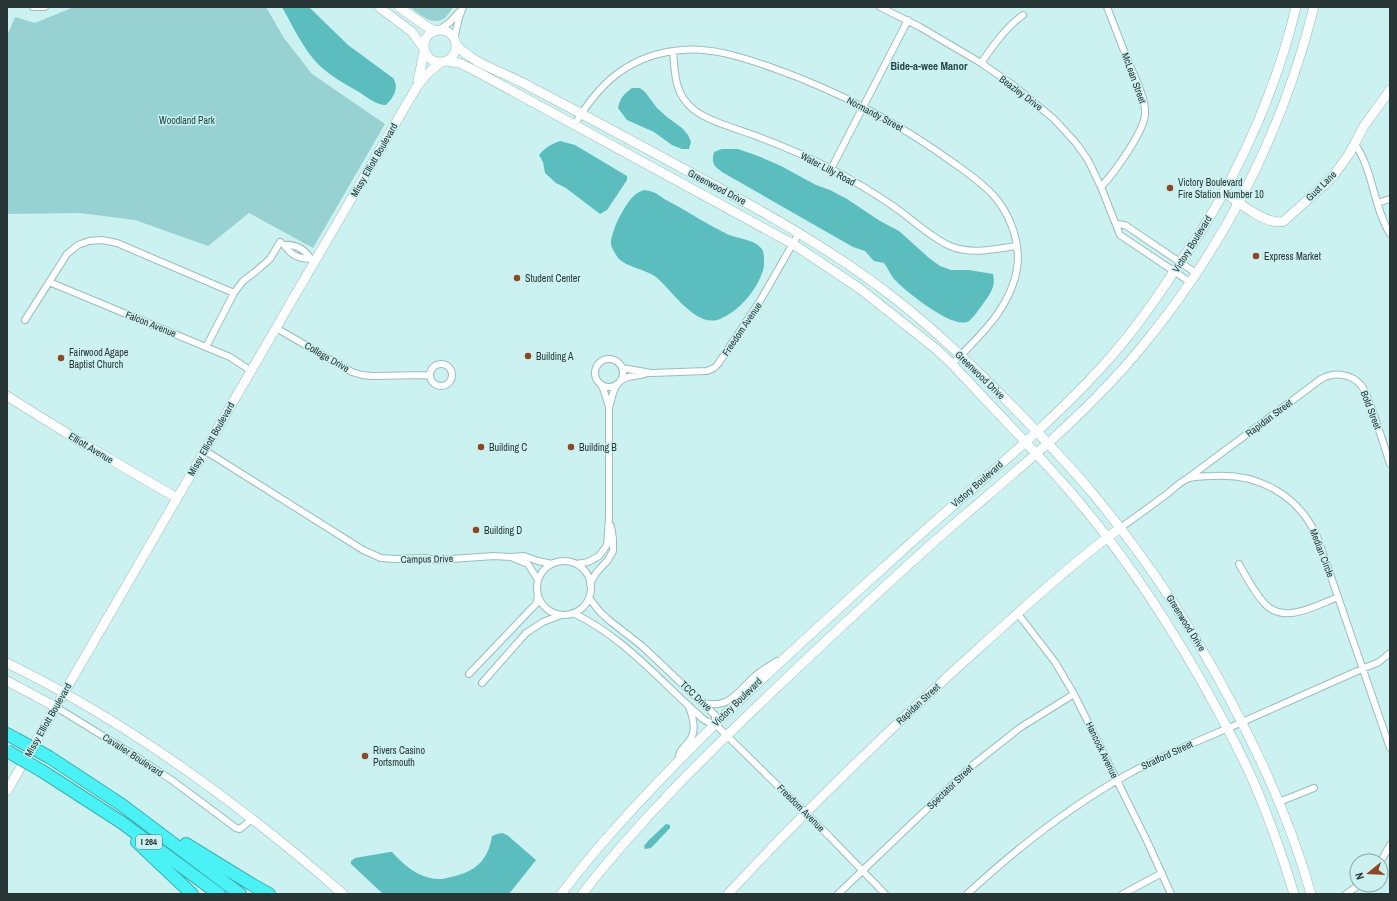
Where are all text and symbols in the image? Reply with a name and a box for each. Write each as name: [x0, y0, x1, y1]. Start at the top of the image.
street label: McLean Street: [1119, 51, 1149, 106]
district label: Bide-a-wee Manor: [890, 59, 968, 73]
street label: Beazley Drive: [997, 72, 1046, 114]
street label: Normandy Street: [845, 94, 906, 135]
park label: Woodland Park: [159, 114, 216, 127]
street label: Missy Elliott Boulevard: [348, 121, 400, 199]
street label: Water Lilly Road: [798, 149, 858, 189]
street label: Greenwood Drive: [686, 166, 749, 208]
street label: Gust Lane: [1303, 168, 1339, 204]
place label: Victory Boulevard Fire Station Number 10: [1178, 176, 1264, 201]
marker: Victory Boulevard Fire Station Number 10: [1165, 183, 1175, 193]
street label: Victory Boulevard: [1169, 213, 1215, 275]
place label: Express Market: [1264, 250, 1322, 263]
marker: Express Market: [1251, 251, 1261, 261]
place label: Student Center: [525, 272, 580, 285]
marker: Student Center: [512, 273, 522, 283]
street label: Freedom Avenue: [719, 299, 765, 358]
street label: Falcon Avenue: [124, 308, 179, 340]
street label: College Drive: [302, 339, 352, 375]
place label: Fairwood Agape Baptist Church: [69, 346, 129, 371]
street label: Greenwood Drive: [952, 348, 1008, 402]
place label: Building A: [536, 350, 574, 363]
marker: Building A: [523, 351, 533, 361]
marker: Fairwood Agape Baptist Church: [56, 353, 66, 363]
street label: Bold Street: [1358, 389, 1385, 432]
street label: Rapidan Street: [1243, 396, 1296, 440]
street label: Missy Elliott Boulevard: [185, 400, 237, 478]
street label: Elliott Avenue: [66, 430, 116, 467]
place label: Building C: [489, 441, 527, 454]
place label: Building B: [579, 441, 617, 454]
marker: Building C: [476, 442, 486, 452]
marker: Building B: [566, 442, 576, 452]
street label: Victory Boulevard: [948, 458, 1006, 510]
place label: Building D: [484, 524, 522, 537]
marker: Building D: [471, 525, 481, 535]
street label: Median Circle: [1307, 527, 1337, 580]
street label: Campus Drive: [401, 552, 454, 566]
street label: Greenwood Drive: [1163, 592, 1209, 654]
street label: Victory Boulevard: [709, 675, 765, 729]
street label: TCC Drive: [677, 678, 715, 714]
street label: Rapidan Street: [893, 680, 943, 728]
street label: Missy Elliott Boulevard: [22, 681, 74, 759]
street label: Hancock Avenue: [1083, 720, 1121, 781]
street label: Cavalier Boulevard: [100, 731, 166, 779]
street label: Stratford Street: [1139, 737, 1196, 773]
place label: Rivers Casino Portsmouth: [373, 744, 425, 769]
marker: Rivers Casino Portsmouth: [360, 751, 370, 761]
street label: Spectator Street: [924, 761, 976, 812]
street label: Freedom Avenue: [774, 781, 828, 835]
road number: I 264: [136, 835, 162, 849]
north arrow: [1349, 853, 1389, 893]
text: N: [1352, 871, 1367, 881]

